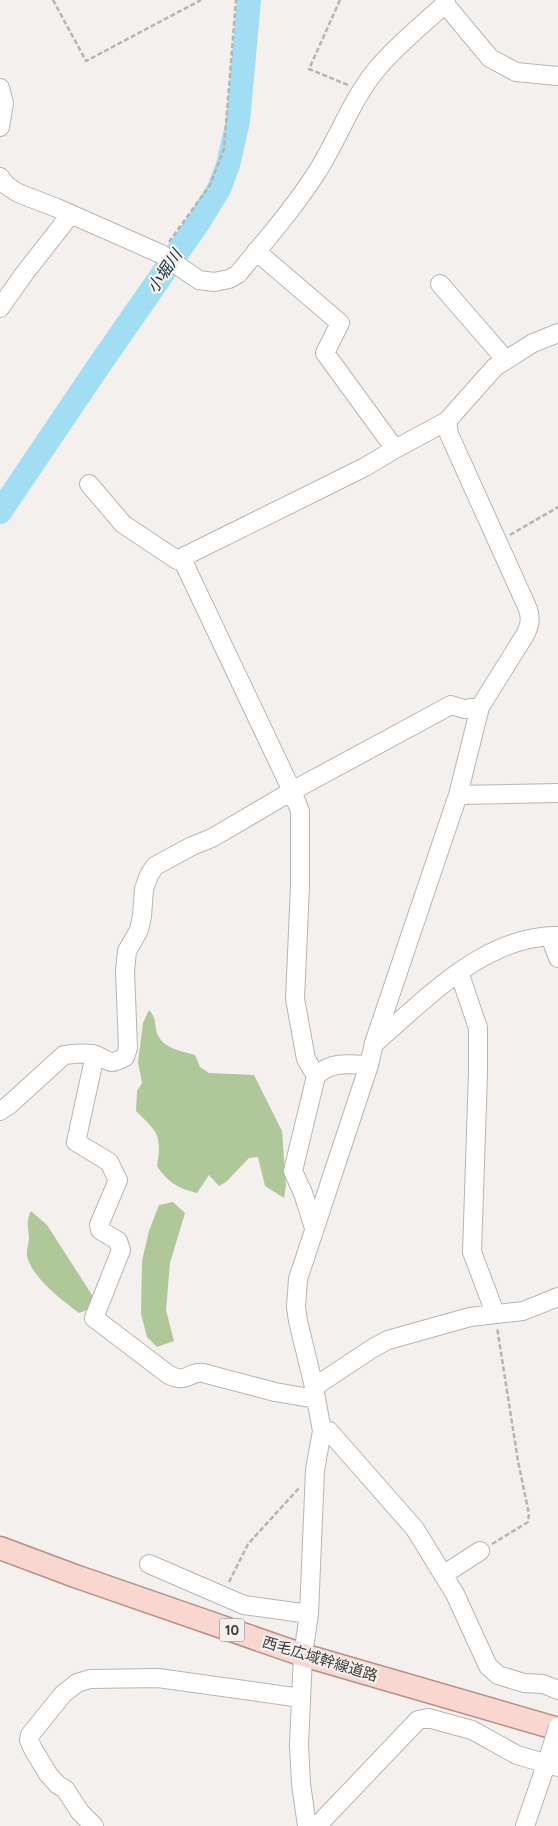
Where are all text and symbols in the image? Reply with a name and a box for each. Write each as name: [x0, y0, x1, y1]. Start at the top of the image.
water label: 小堀川: [142, 244, 187, 296]
road number: 10: [220, 1618, 244, 1642]
street label: 西毛広域幹線道路: [260, 1632, 380, 1685]

